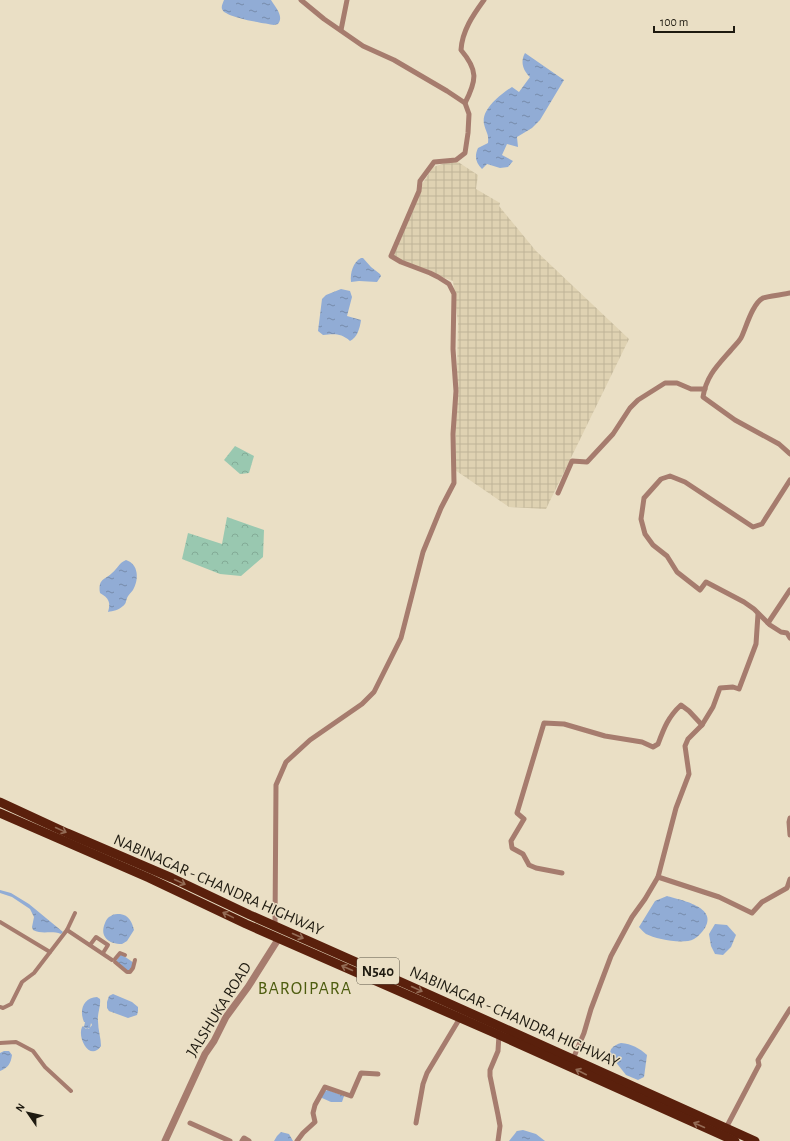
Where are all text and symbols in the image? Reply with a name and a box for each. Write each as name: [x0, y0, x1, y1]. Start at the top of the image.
scale bar: [654, 8, 734, 34]
text: 100 m: [660, 16, 688, 28]
one-way arrow: [55, 827, 67, 835]
street label: NABINAGAR - CHANDRA HIGHWAY: [111, 831, 326, 939]
one-way arrow: [174, 879, 186, 886]
one-way arrow: [222, 911, 234, 918]
one-way arrow: [292, 933, 304, 941]
road number: N540: [357, 958, 399, 984]
street label: JALSHUKA ROAD: [183, 959, 254, 1060]
street label: NABINAGAR - CHANDRA HIGHWAY: [407, 963, 622, 1071]
one-way arrow: [341, 964, 353, 971]
district label: BAROIPARA: [258, 980, 352, 998]
one-way arrow: [411, 986, 423, 993]
one-way arrow: [575, 1068, 587, 1075]
north arrow: [8, 1093, 48, 1133]
text: N: [13, 1101, 27, 1114]
one-way arrow: [694, 1121, 706, 1128]

